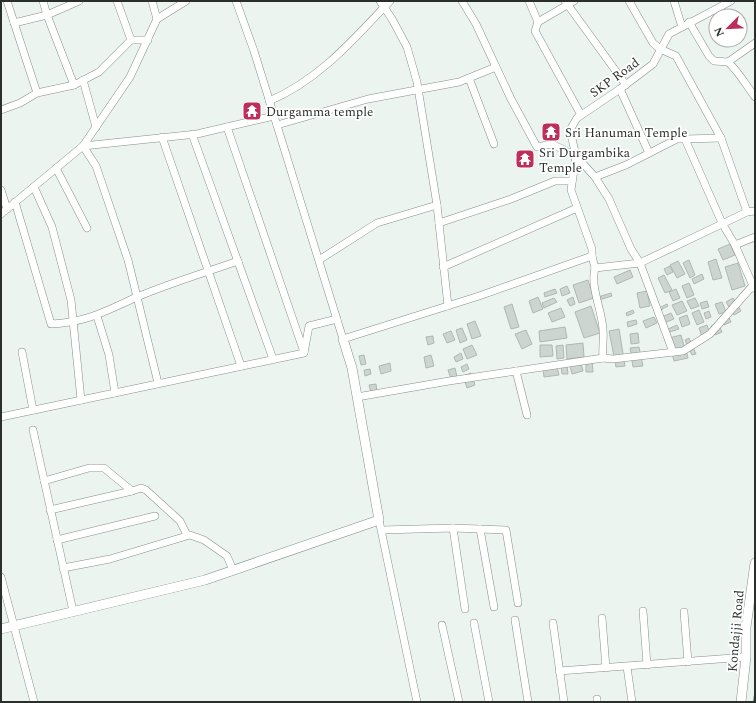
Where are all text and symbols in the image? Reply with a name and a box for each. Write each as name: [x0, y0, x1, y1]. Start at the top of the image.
north arrow: [708, 8, 748, 48]
text: N: [710, 24, 729, 39]
street label: SKP Road: [586, 53, 644, 103]
temple icon: Durgamma temple: [241, 100, 263, 122]
place label: Durgamma temple: [266, 102, 373, 122]
temple icon: Sri Hanuman Temple: [540, 121, 562, 143]
place label: Sri Hanuman Temple: [565, 123, 688, 143]
place label: Sri Durgambika Temple: [539, 143, 631, 178]
temple icon: Sri Durgambika Temple: [514, 148, 536, 170]
street label: Kondajji Road: [722, 589, 750, 673]

